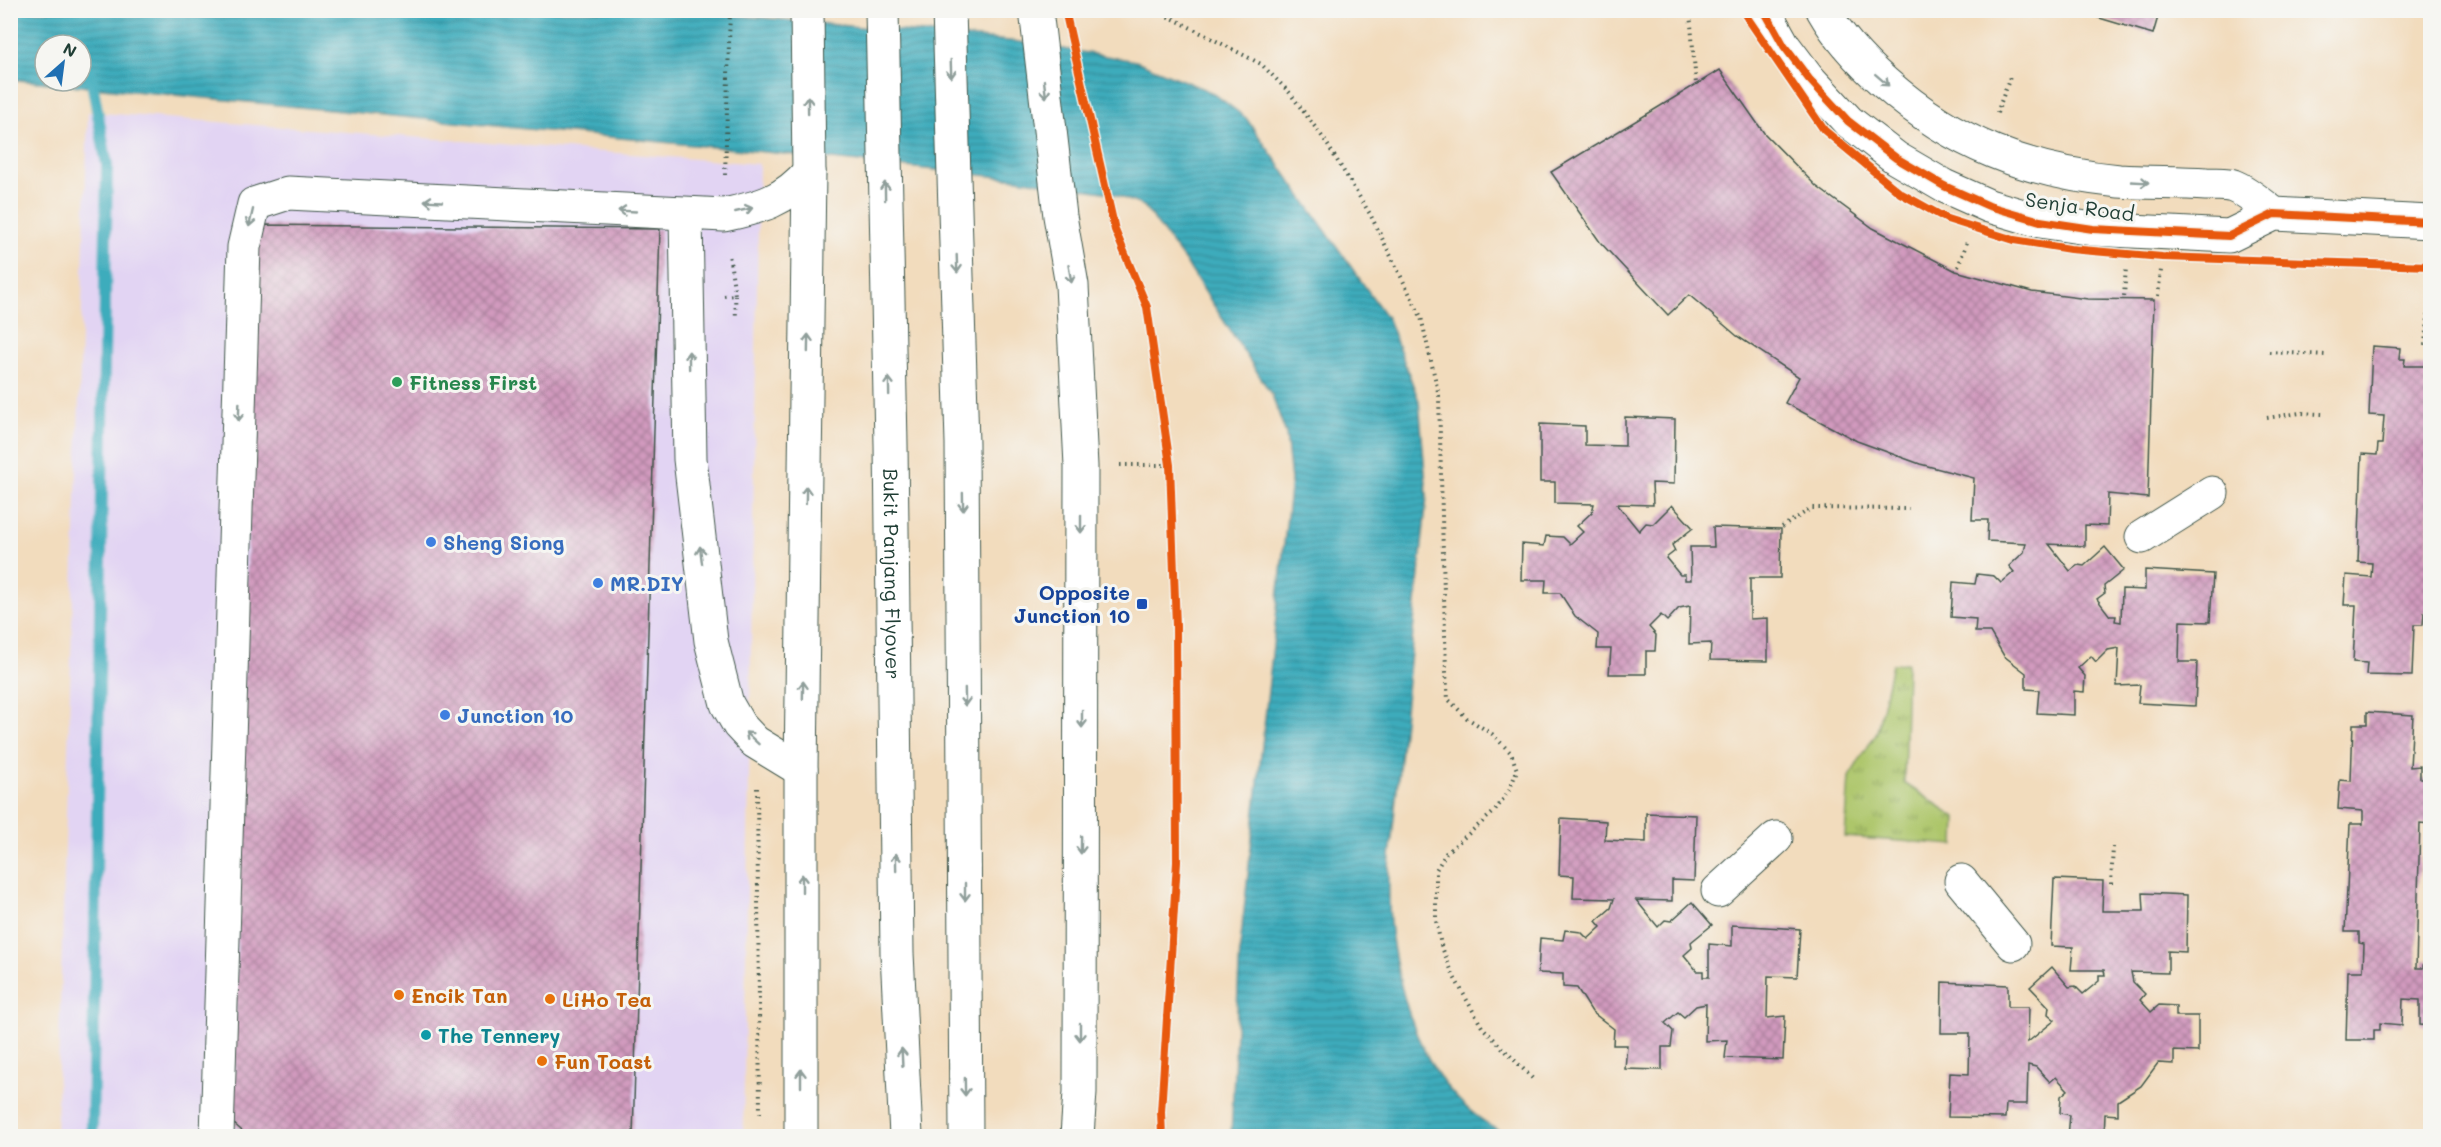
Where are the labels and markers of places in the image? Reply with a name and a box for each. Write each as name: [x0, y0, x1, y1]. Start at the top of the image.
place label: Fitness First: [409, 369, 537, 395]
marker: Fitness First: [390, 375, 404, 389]
place label: Sheng Siong: [443, 529, 565, 555]
marker: Sheng Siong: [424, 535, 438, 549]
place label: MR.DIY: [610, 570, 684, 596]
marker: MR.DIY: [591, 576, 605, 590]
place label: Opposite Junction 10: [1014, 579, 1130, 628]
marker: Opposite Junction 10: [1135, 597, 1149, 611]
place label: Junction 10: [457, 702, 573, 728]
marker: Junction 10: [438, 708, 452, 722]
place label: Encik Tan: [411, 982, 508, 1008]
place label: LiHo Tea: [562, 986, 652, 1012]
marker: Encik Tan: [392, 988, 406, 1002]
marker: LiHo Tea: [543, 992, 557, 1006]
place label: The Tennery: [438, 1022, 561, 1048]
marker: The Tennery: [419, 1028, 433, 1042]
place label: Fun Toast: [554, 1048, 652, 1074]
marker: Fun Toast: [535, 1054, 549, 1068]

